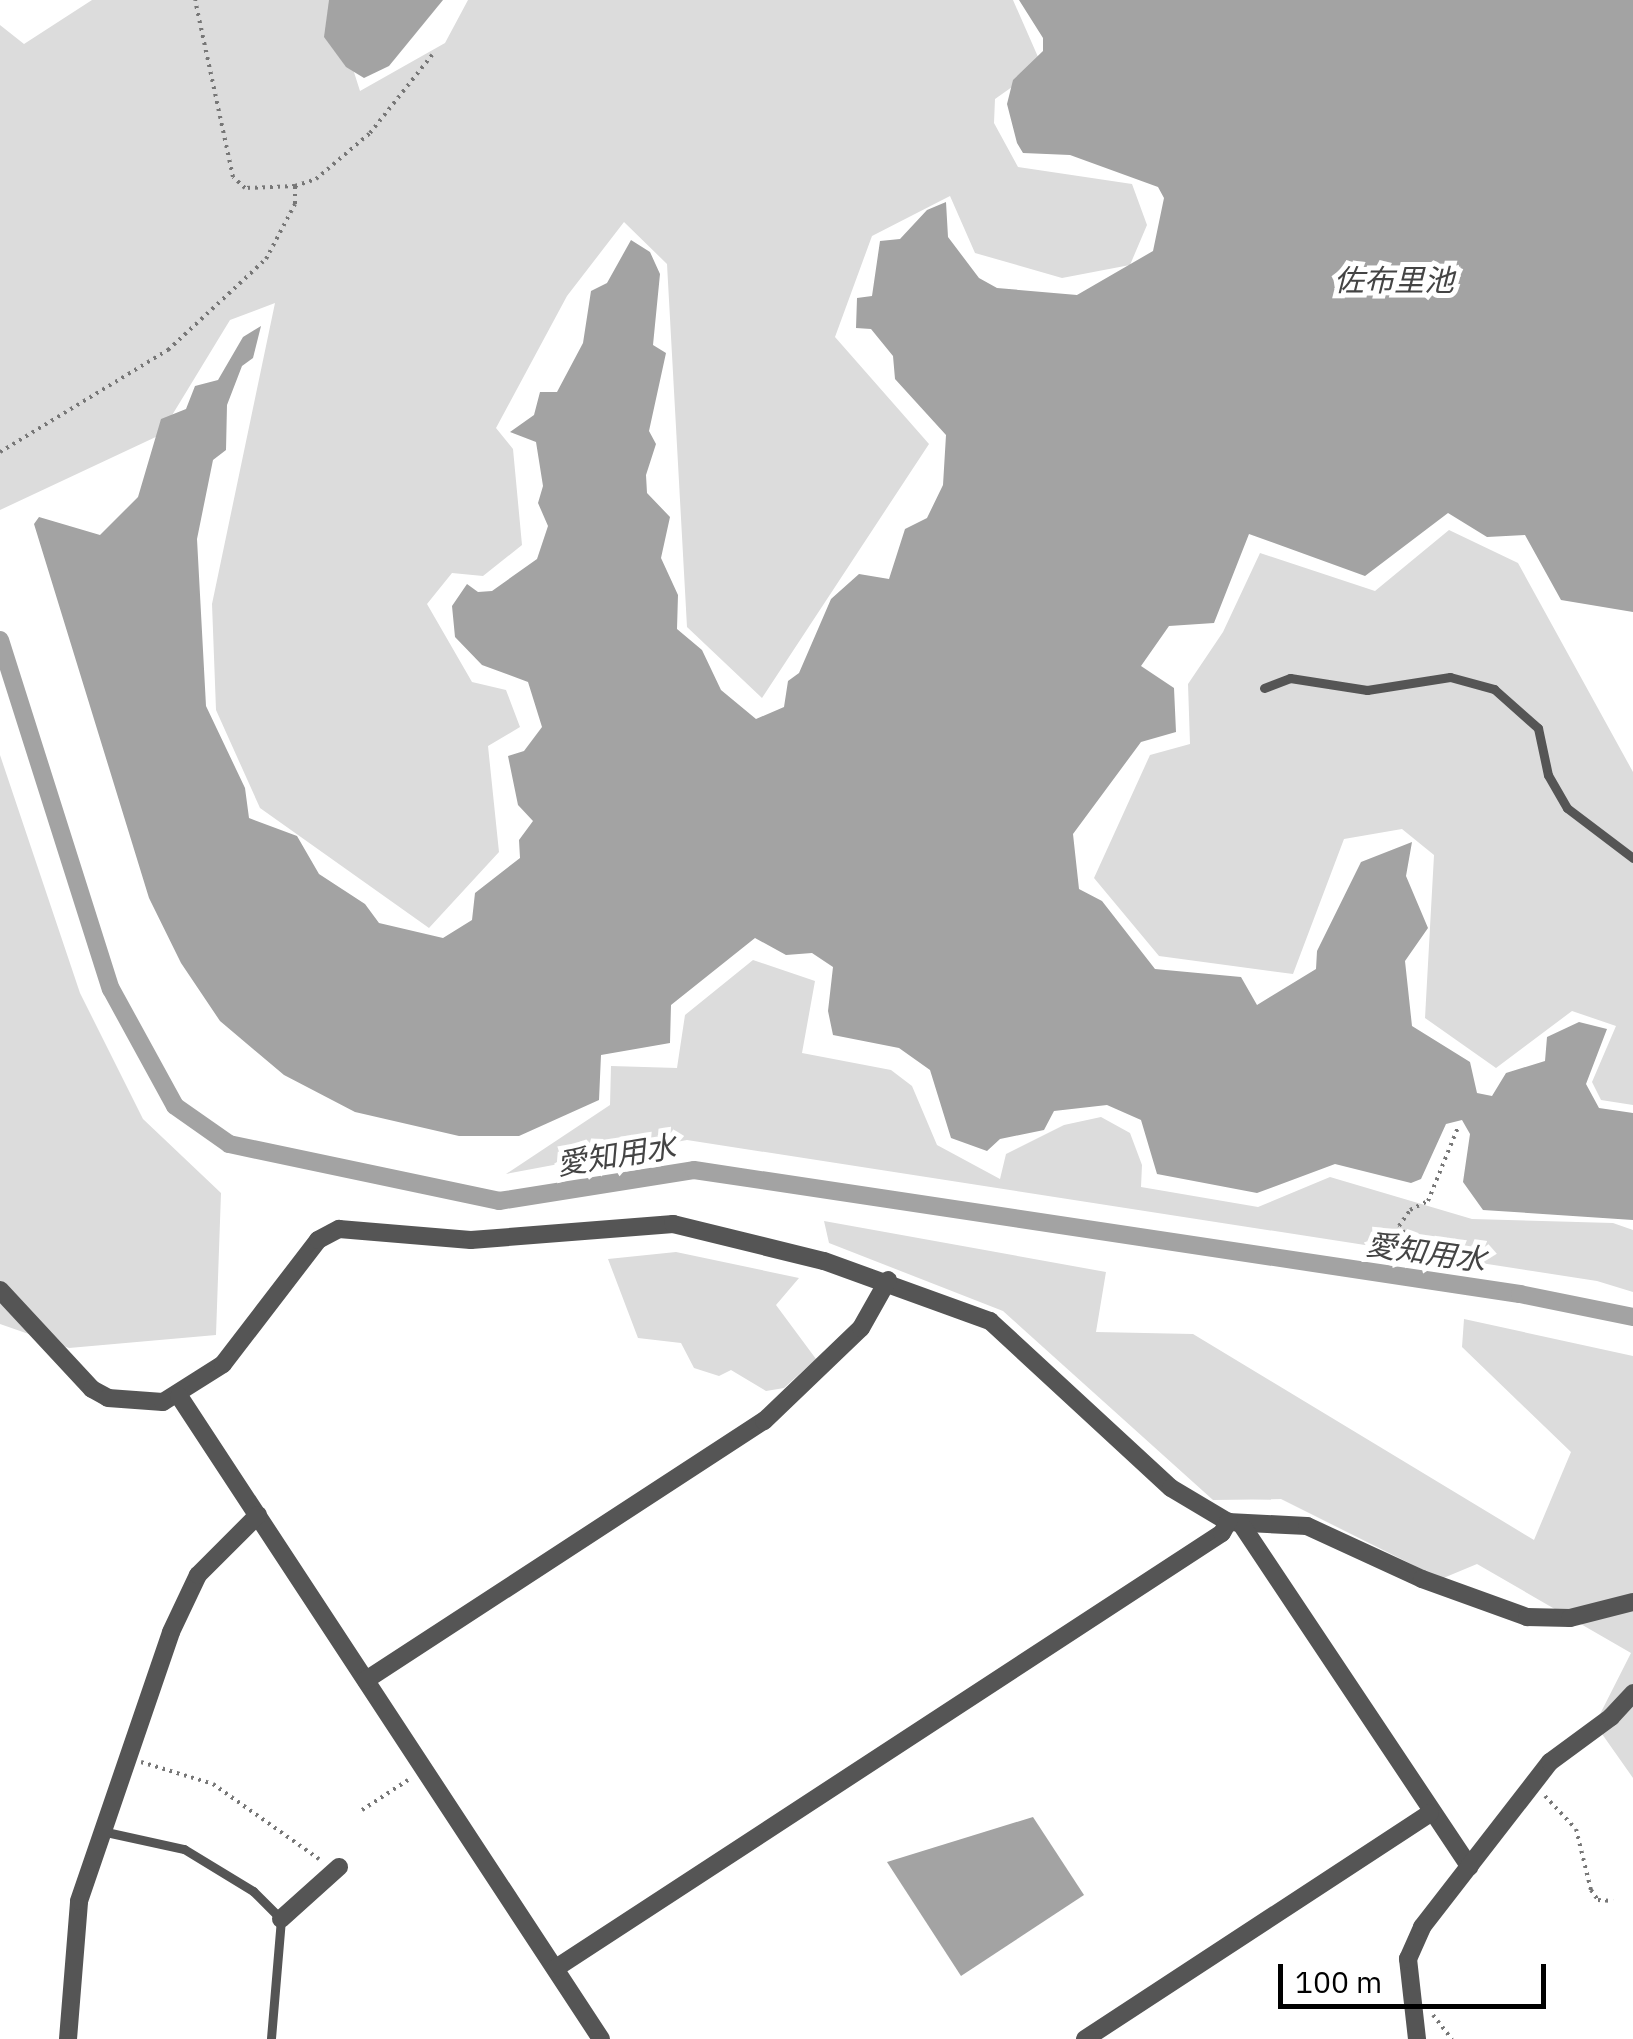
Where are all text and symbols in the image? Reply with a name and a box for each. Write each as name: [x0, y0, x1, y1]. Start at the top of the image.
water label: 佐布里池: [1334, 262, 1454, 298]
water label: 愛知用水: [554, 1128, 678, 1182]
water label: 愛知用水: [1364, 1226, 1488, 1278]
scale bar: [1283, 1944, 1550, 2006]
text: 100 m: [1295, 1962, 1382, 2001]

